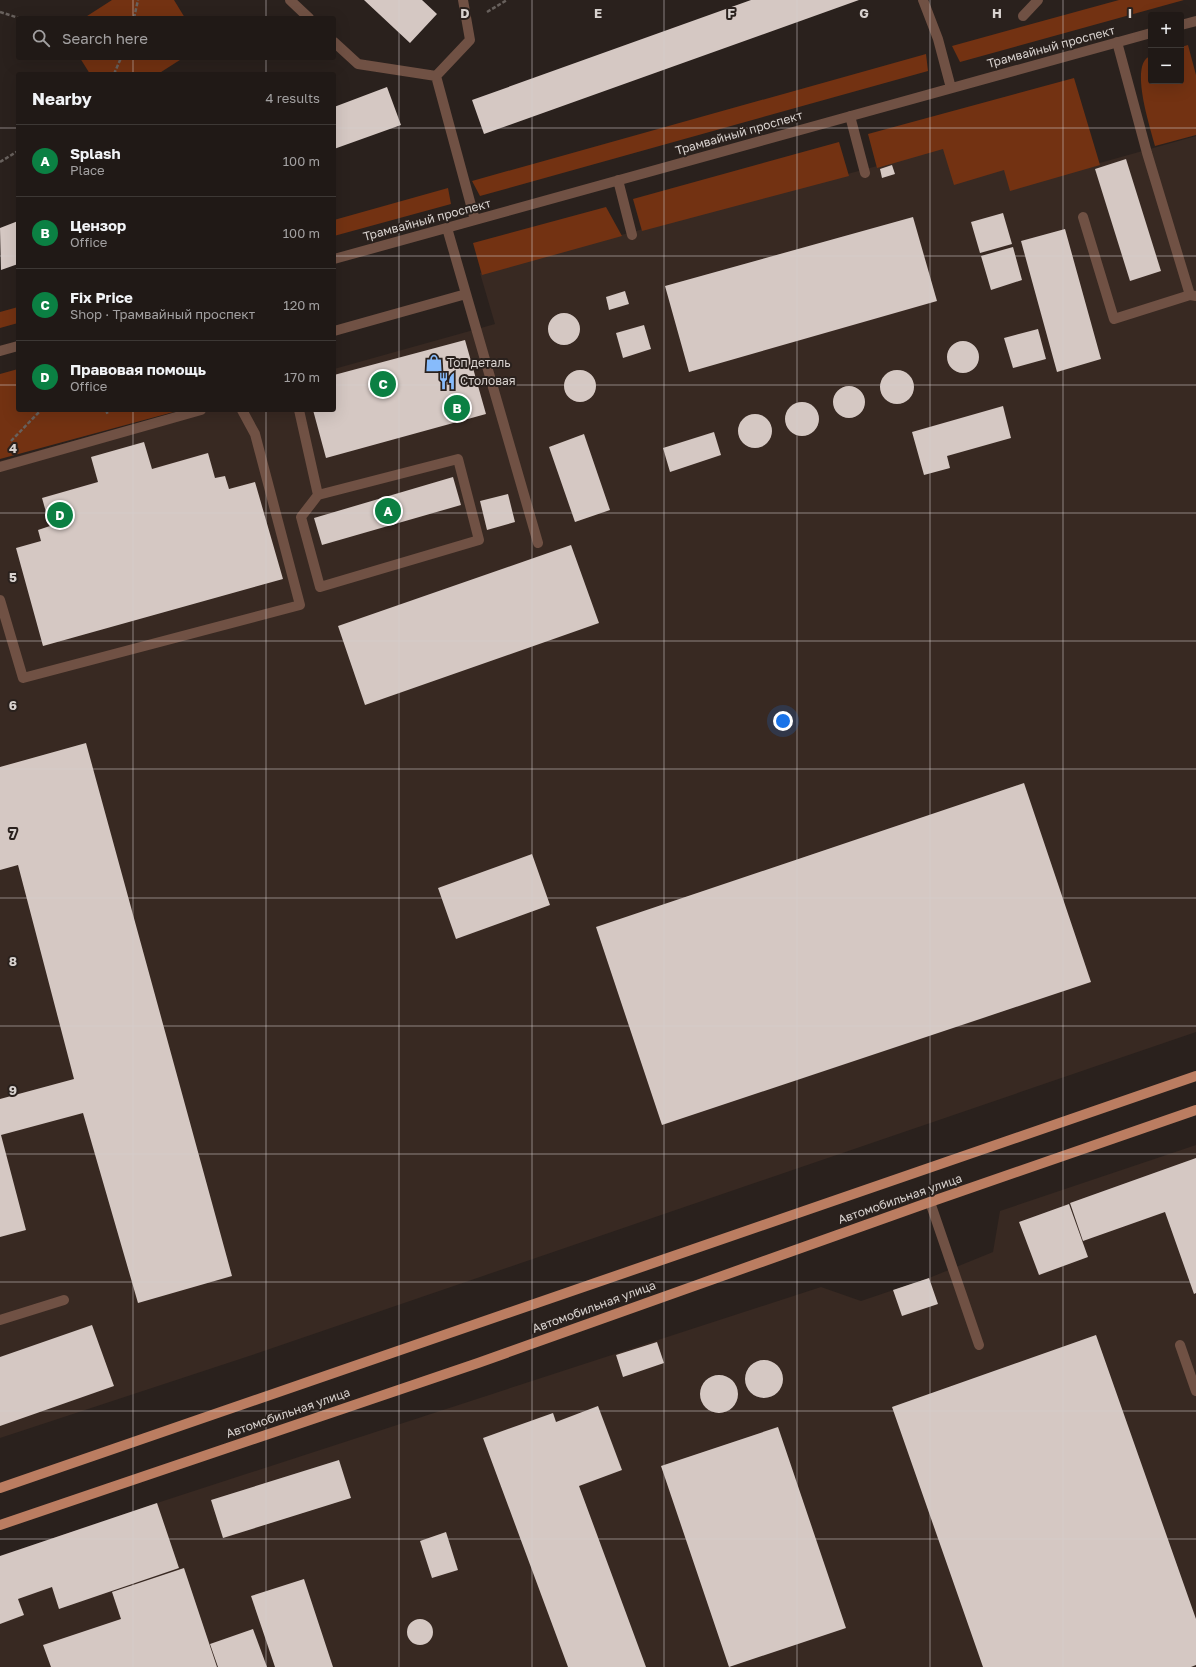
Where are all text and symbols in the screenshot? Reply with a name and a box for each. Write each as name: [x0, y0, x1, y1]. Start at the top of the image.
text: D: [460, 5, 470, 21]
text: E: [594, 5, 602, 21]
text: F: [727, 5, 735, 21]
text: G: [859, 5, 869, 21]
text: H: [992, 5, 1002, 21]
text: I: [1128, 5, 1132, 21]
map controls: [1148, 12, 1184, 84]
button: +: [1148, 12, 1184, 48]
search box: [16, 16, 336, 60]
street label: Трамвайный проспект: [985, 22, 1117, 71]
icon: search: [30, 27, 52, 49]
text: Search here: [62, 29, 148, 47]
button: −: [1148, 48, 1184, 84]
text: Nearby: [32, 88, 92, 109]
text: 4 results: [266, 90, 320, 106]
street label: Трамвайный проспект: [673, 107, 804, 158]
text: Splash: [70, 144, 120, 162]
text: A: [40, 153, 50, 169]
text: 100 m: [283, 153, 320, 169]
text: Place: [70, 162, 105, 178]
street label: Трамвайный проспект: [361, 195, 493, 244]
text: Цензор: [70, 216, 126, 234]
text: B: [40, 225, 50, 241]
text: 100 m: [283, 225, 320, 241]
text: Office: [70, 234, 107, 250]
text: Fix Price: [70, 288, 133, 306]
text: C: [40, 297, 50, 313]
text: 120 m: [283, 297, 320, 313]
text: Shop · Трамвайный проспект: [70, 306, 255, 322]
shop icon: Топ деталь: [424, 353, 444, 373]
place label: Топ деталь: [447, 355, 511, 370]
text: Правовая помощь: [70, 360, 206, 378]
text: D: [40, 369, 50, 385]
text: 170 m: [284, 369, 320, 385]
pin: C: [370, 369, 396, 399]
restaurant icon: Столовая: [437, 371, 457, 391]
place label: Столовая: [460, 373, 516, 388]
text: Office: [70, 378, 107, 394]
pin: B: [444, 393, 470, 423]
text: 4: [9, 440, 17, 456]
pin: A: [375, 496, 401, 526]
pin: D: [47, 500, 73, 530]
text: 5: [9, 569, 17, 585]
text: 6: [9, 697, 17, 713]
your location: [773, 711, 793, 731]
text: 7: [9, 825, 17, 841]
text: 8: [9, 953, 17, 969]
text: 9: [9, 1082, 17, 1098]
street label: Автомобильная улица: [836, 1170, 964, 1227]
street label: Автомобильная улица: [530, 1277, 658, 1336]
street label: Автомобильная улица: [224, 1384, 352, 1441]

